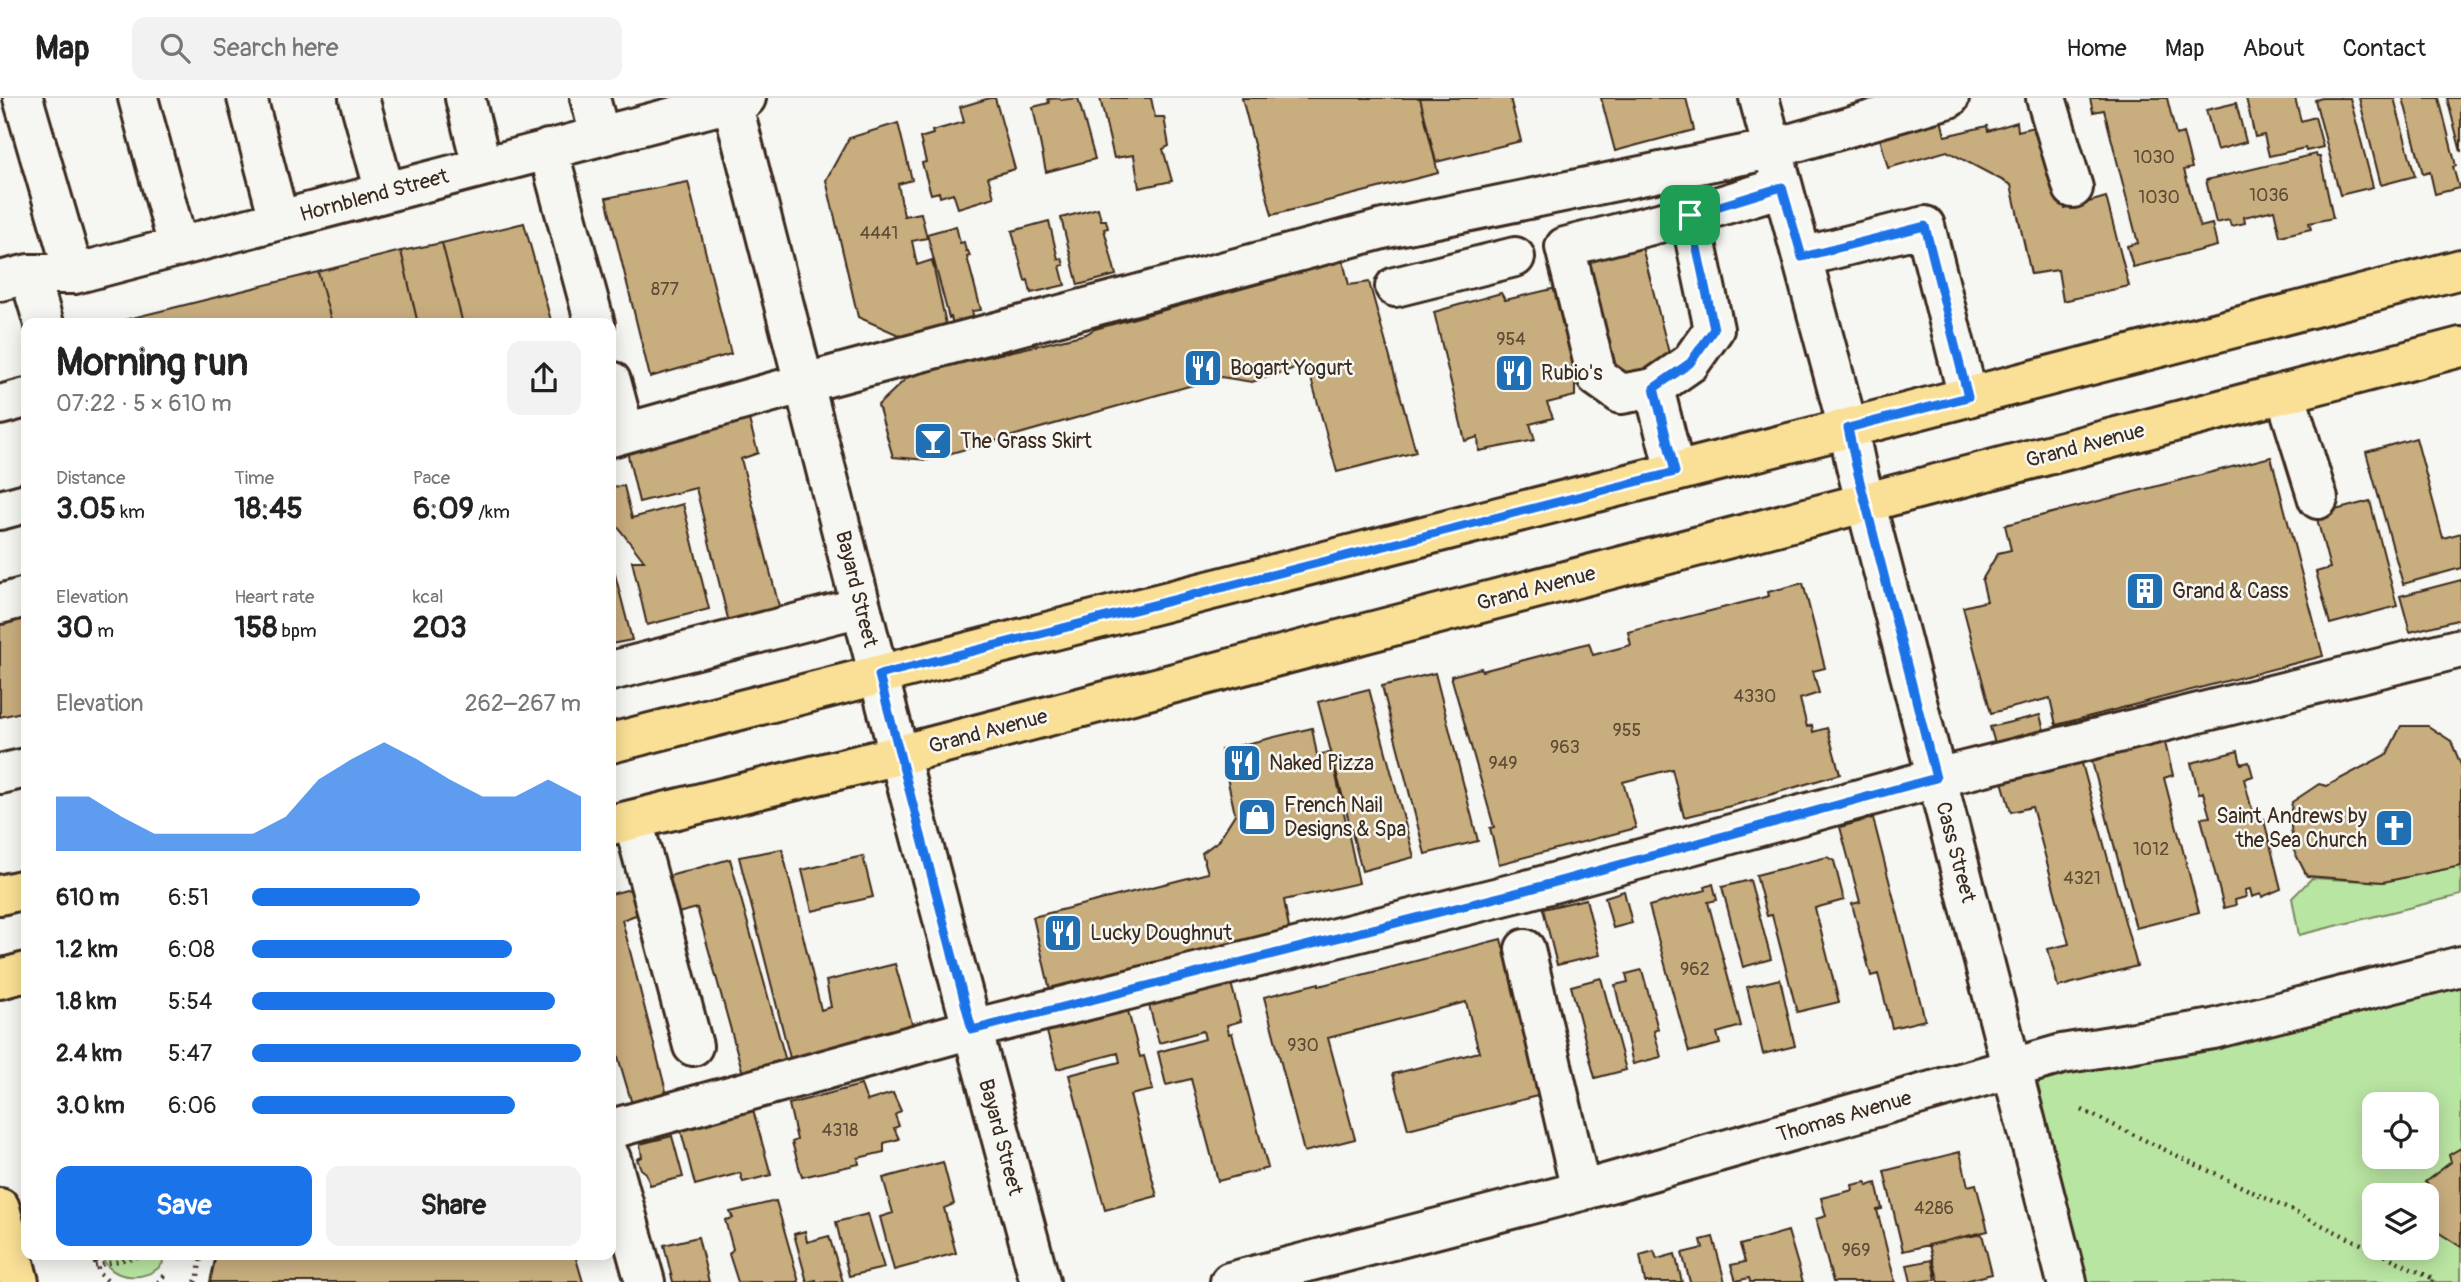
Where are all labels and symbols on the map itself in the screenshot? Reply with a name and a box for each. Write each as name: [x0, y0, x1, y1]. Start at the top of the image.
house number: 1030: [2133, 146, 2175, 169]
street label: Hornblend Street: [297, 163, 452, 228]
house number: 1036: [2249, 184, 2289, 207]
pin: [1660, 185, 1720, 245]
house number: 1030: [2138, 186, 2180, 209]
house number: 4441: [860, 222, 898, 245]
house number: 877: [651, 278, 680, 301]
house number: 954: [1496, 328, 1526, 351]
restaurant icon: Bogart Yogurt: [1182, 347, 1224, 389]
restaurant icon: Rubio's: [1493, 352, 1535, 394]
place label: Bogart Yogurt: [1230, 355, 1353, 382]
place label: Rubio's: [1541, 360, 1603, 387]
street label: Grand Avenue: [2023, 417, 2148, 474]
bar icon: The Grass Skirt: [912, 420, 954, 462]
place label: The Grass Skirt: [960, 428, 1092, 455]
street label: Bayard Street: [829, 528, 884, 651]
street label: Grand Avenue: [1474, 560, 1599, 617]
building icon: Grand & Cass: [2124, 570, 2166, 612]
place label: Grand & Cass: [2172, 578, 2289, 605]
house number: 4330: [1734, 685, 1776, 708]
street label: Grand Avenue: [926, 703, 1051, 760]
house number: 955: [1613, 719, 1641, 742]
house number: 963: [1550, 736, 1580, 759]
restaurant icon: Naked Pizza: [1221, 742, 1263, 784]
place label: Naked Pizza: [1269, 750, 1374, 777]
house number: 949: [1489, 752, 1517, 775]
place label: French Nail Designs & Spa: [1284, 792, 1406, 843]
shop icon: French Nail Designs & Spa: [1236, 796, 1278, 838]
street label: Cass Street: [1929, 799, 1982, 906]
place label: Saint Andrews by the Sea Church: [2216, 803, 2367, 854]
church icon: Saint Andrews by the Sea Church: [2373, 807, 2415, 849]
house number: 1012: [2133, 838, 2169, 861]
house number: 4321: [2063, 867, 2101, 890]
restaurant icon: Lucky Doughnut: [1042, 912, 1084, 954]
place label: Lucky Doughnut: [1090, 920, 1232, 947]
house number: 962: [1680, 958, 1710, 981]
house number: 930: [1287, 1034, 1319, 1057]
street label: Bayard Street: [972, 1076, 1029, 1199]
street label: Thomas Avenue: [1774, 1084, 1915, 1149]
house number: 4318: [822, 1119, 858, 1142]
house number: 4286: [1914, 1197, 1954, 1220]
house number: 969: [1841, 1239, 1871, 1262]

